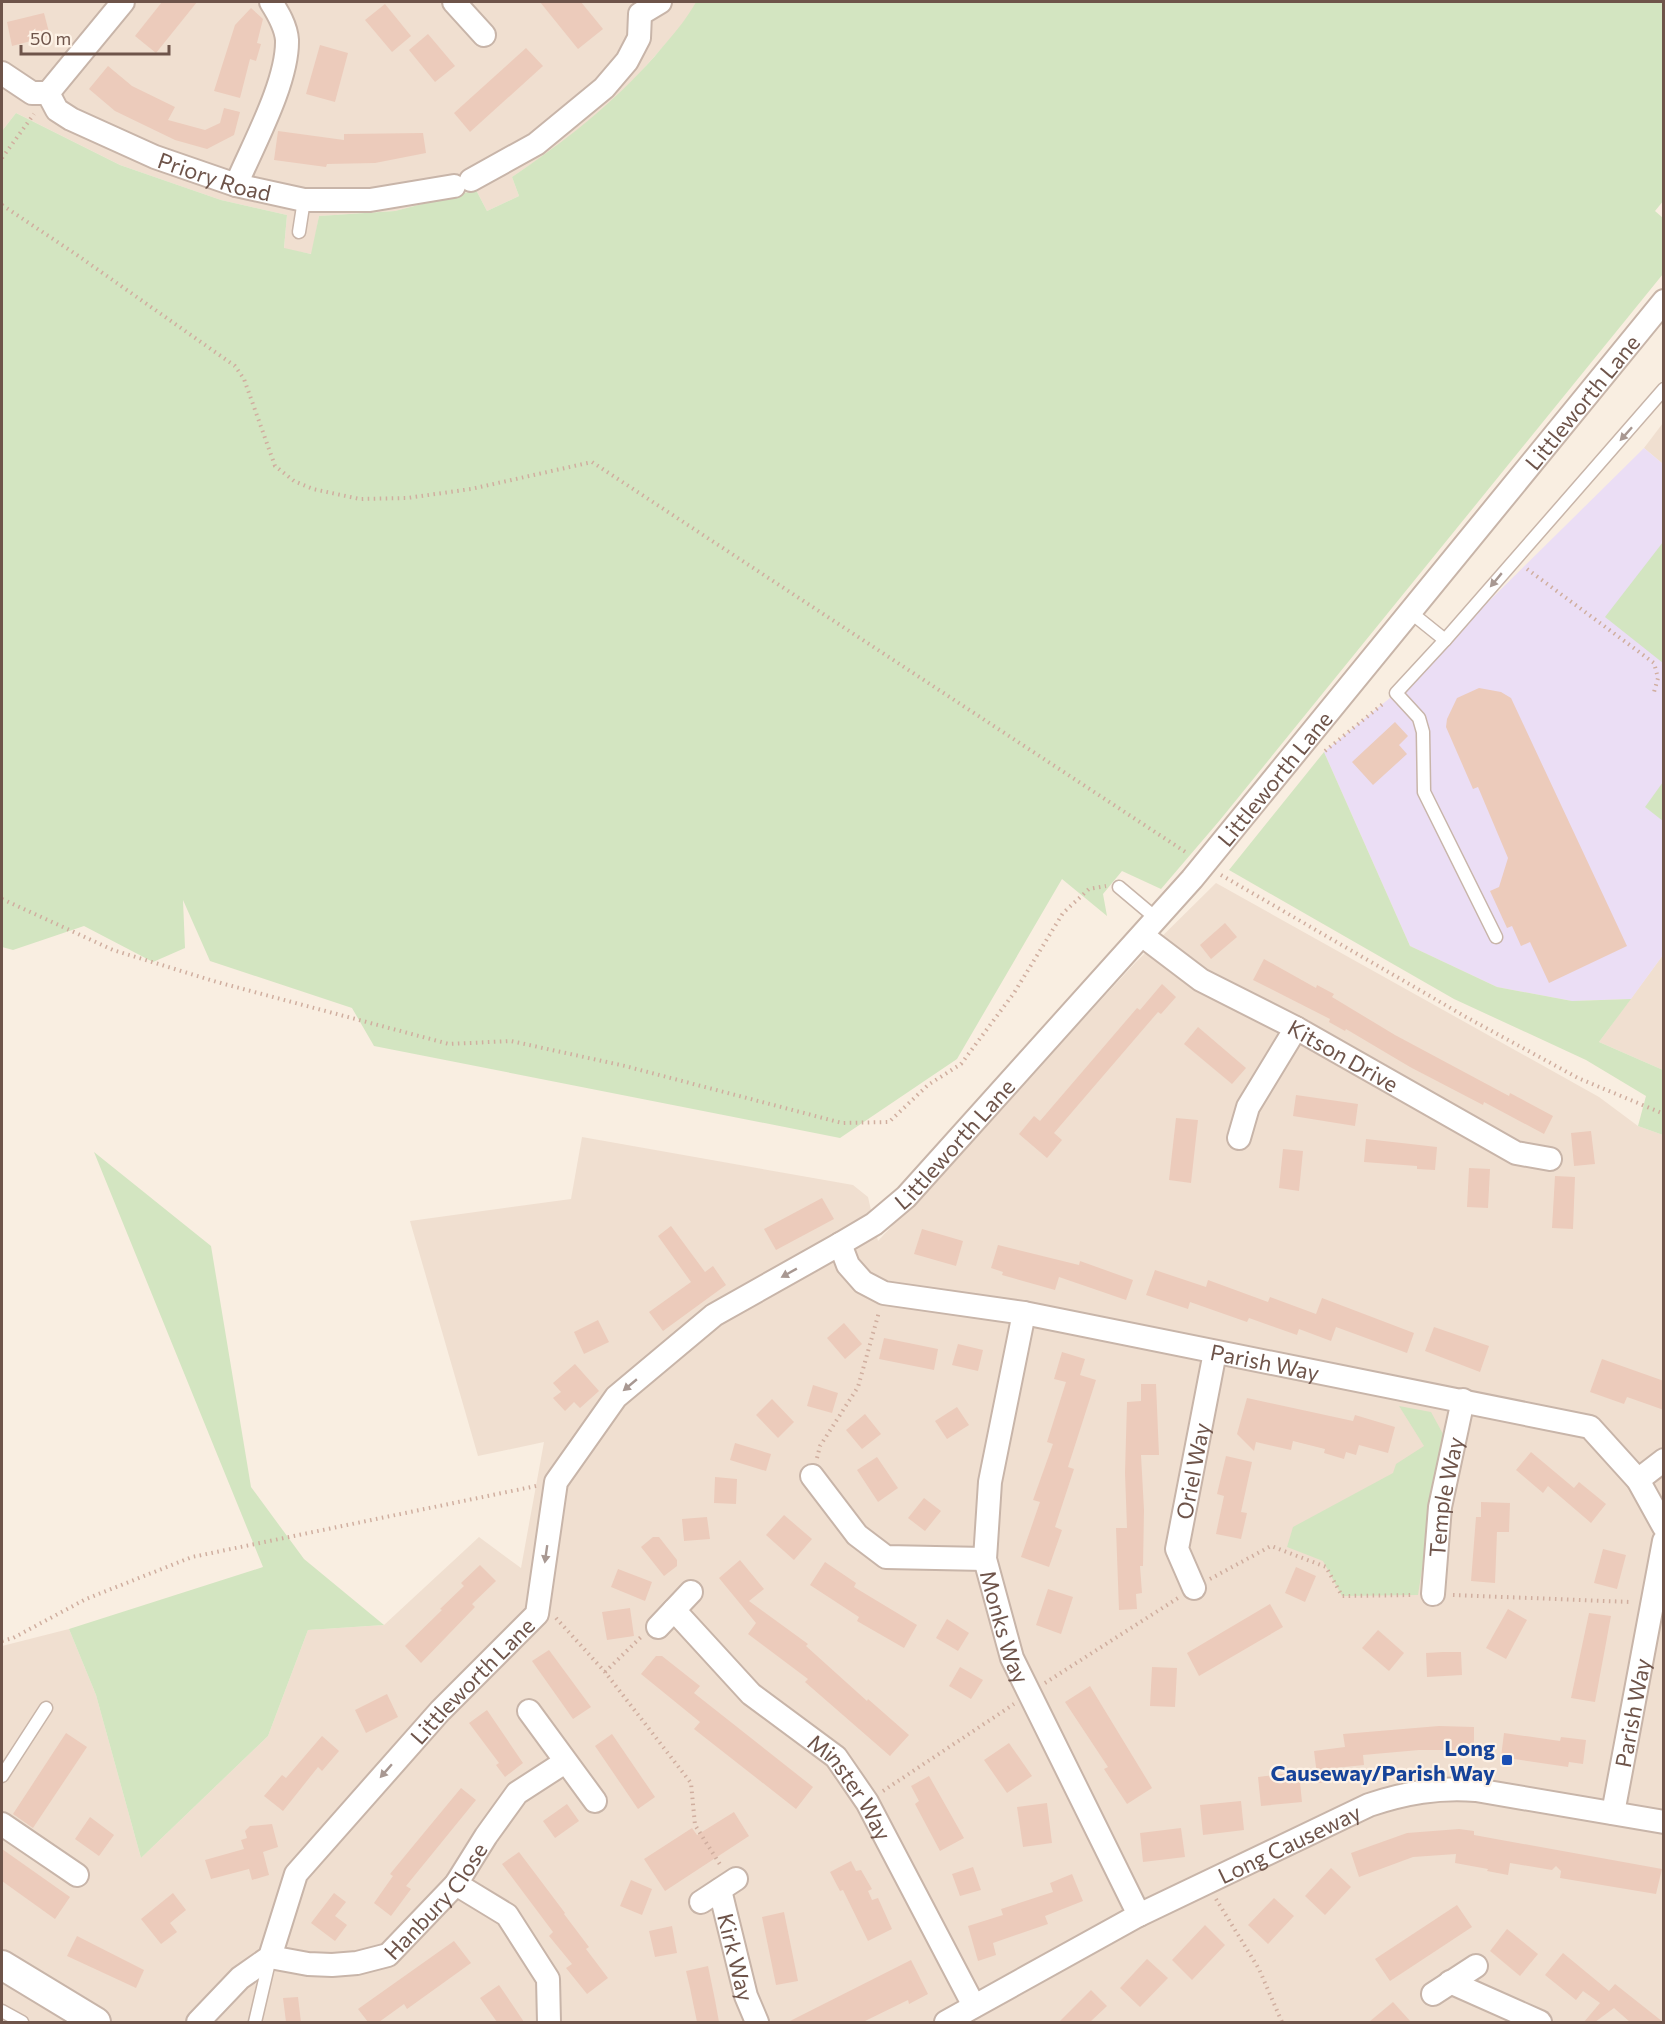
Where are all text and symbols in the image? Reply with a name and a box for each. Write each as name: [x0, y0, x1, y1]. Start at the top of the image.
scale bar: [21, 18, 170, 56]
text: 50 m: [30, 27, 71, 49]
street label: Priory Road: [155, 146, 274, 206]
street label: Littleworth Lane: [1519, 329, 1645, 475]
one-way arrow: [1619, 427, 1633, 442]
one-way arrow: [1490, 572, 1503, 587]
street label: Littleworth Lane: [1211, 705, 1337, 851]
street label: Kitson Drive: [1284, 1013, 1404, 1097]
street label: Littleworth Lane: [888, 1073, 1020, 1215]
one-way arrow: [780, 1268, 797, 1278]
street label: Parish Way: [1208, 1337, 1322, 1386]
one-way arrow: [623, 1378, 638, 1391]
street label: Oriel Way: [1170, 1420, 1215, 1522]
street label: Temple Way: [1423, 1434, 1468, 1558]
one-way arrow: [541, 1544, 550, 1563]
street label: Monks Way: [975, 1567, 1036, 1688]
street label: Littleworth Lane: [404, 1611, 540, 1749]
street label: Parish Way: [1608, 1656, 1655, 1770]
street label: Minster Way: [803, 1728, 898, 1845]
place label: Long Causeway/Parish Way: [1271, 1734, 1495, 1786]
marker: Long Causeway/Parish Way: [1500, 1753, 1514, 1767]
one-way arrow: [379, 1764, 393, 1779]
street label: Long Causeway: [1213, 1798, 1365, 1889]
street label: Hanbury Close: [378, 1837, 492, 1965]
street label: Kirk Way: [713, 1910, 760, 2004]

